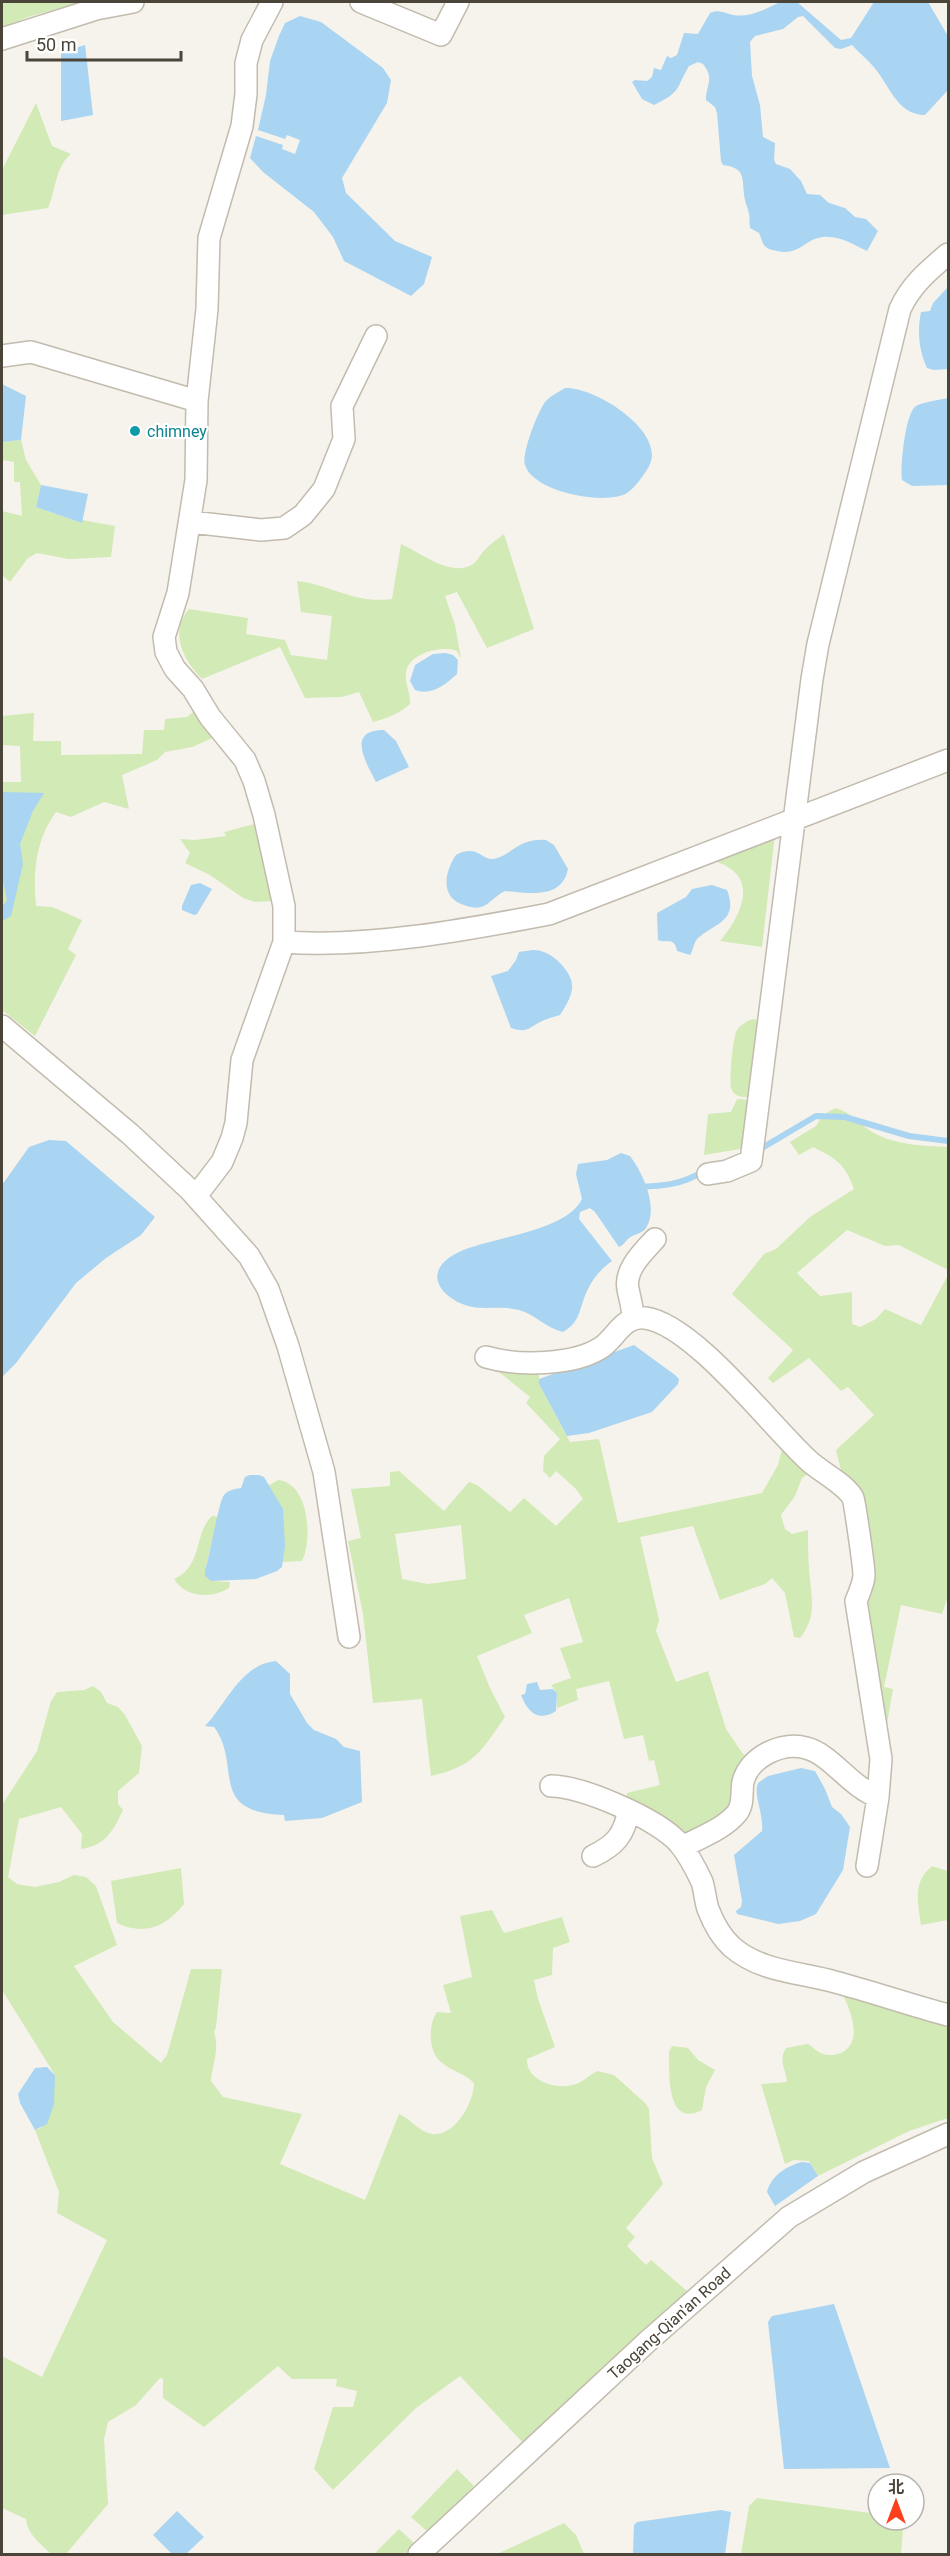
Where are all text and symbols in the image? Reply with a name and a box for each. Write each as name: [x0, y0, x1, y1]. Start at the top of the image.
scale bar: [27, 24, 182, 62]
text: 50 m: [36, 34, 76, 55]
place label: chimney: [147, 422, 207, 441]
marker: chimney: [128, 424, 142, 438]
street label: Taogang-Qian'an Road: [604, 2263, 735, 2384]
north arrow: [866, 2472, 926, 2532]
text: 北: [888, 2478, 904, 2497]

